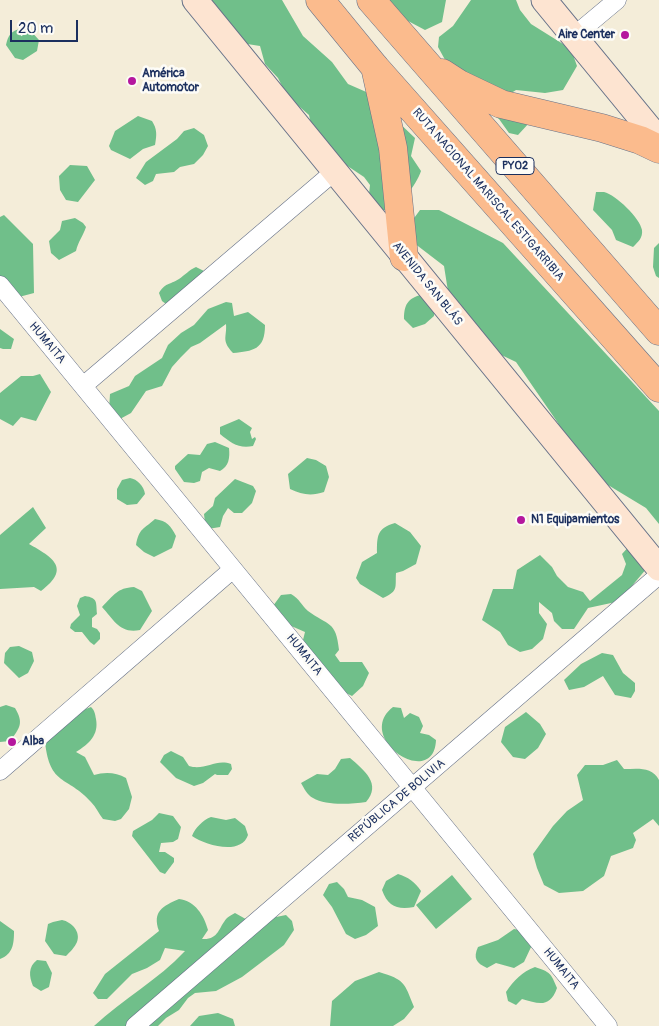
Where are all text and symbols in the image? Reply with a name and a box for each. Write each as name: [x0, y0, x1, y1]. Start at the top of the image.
scale bar: [12, 10, 80, 42]
text: 20 m: [18, 19, 53, 38]
place label: Aire Center: [558, 28, 615, 42]
marker: Aire Center: [619, 29, 631, 41]
place label: América Automotor: [142, 67, 199, 95]
marker: América Automotor: [126, 75, 138, 87]
street label: RUTA NACIONAL MARISCAL ESTIGARRIBIA: [409, 106, 567, 284]
road number: PY02: [496, 158, 534, 175]
street label: AVENIDA SAN BLÁS: [389, 239, 465, 329]
street label: HUMAITA: [26, 319, 68, 367]
place label: N1 Equipamientos: [531, 513, 619, 527]
marker: N1 Equipamientos: [515, 514, 527, 526]
street label: HUMAITA: [283, 631, 325, 679]
place label: Alba: [22, 735, 44, 749]
marker: Alba: [6, 736, 18, 748]
street label: REPÚBLICA DE BOLIVIA: [346, 756, 448, 846]
street label: HUMAITA: [540, 945, 582, 993]

